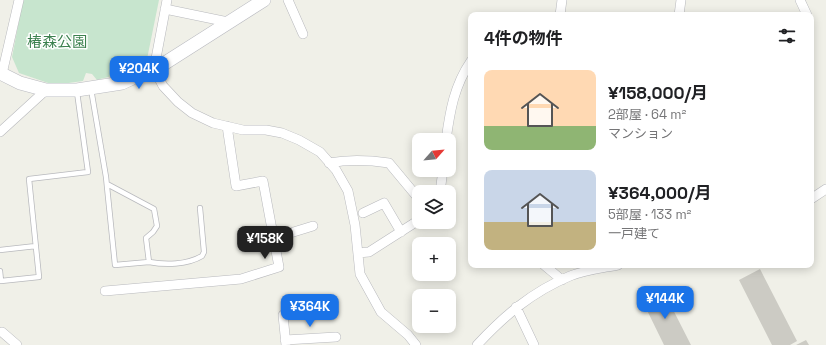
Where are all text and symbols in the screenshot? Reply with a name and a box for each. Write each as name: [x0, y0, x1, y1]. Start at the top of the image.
icon: filters: [776, 25, 798, 47]
text: 4件の物件: [484, 27, 563, 49]
park label: 椿森公園: [27, 32, 87, 51]
pin: ¥204K: [111, 56, 167, 90]
text: ¥204K: [119, 60, 159, 77]
text: ¥158,000/月: [608, 82, 708, 104]
icon: home: [516, 86, 564, 134]
text: 2部屋 · 64 m²: [608, 106, 686, 123]
text: マンション: [608, 125, 673, 142]
north arrow: [412, 133, 456, 177]
map controls: [412, 133, 456, 333]
text: ¥364,000/月: [608, 182, 712, 204]
button: layers: [412, 185, 456, 229]
icon: home: [516, 186, 564, 234]
text: 5部屋 · 133 m²: [608, 206, 691, 223]
text: 一戸建て: [608, 225, 660, 242]
pin: ¥158K: [237, 226, 293, 260]
text: ¥158K: [246, 230, 284, 247]
button: +: [412, 237, 456, 281]
pin: ¥144K: [637, 286, 693, 320]
button: −: [412, 289, 456, 333]
text: ¥144K: [646, 290, 684, 307]
pin: ¥364K: [282, 294, 338, 328]
text: ¥364K: [290, 298, 330, 315]

